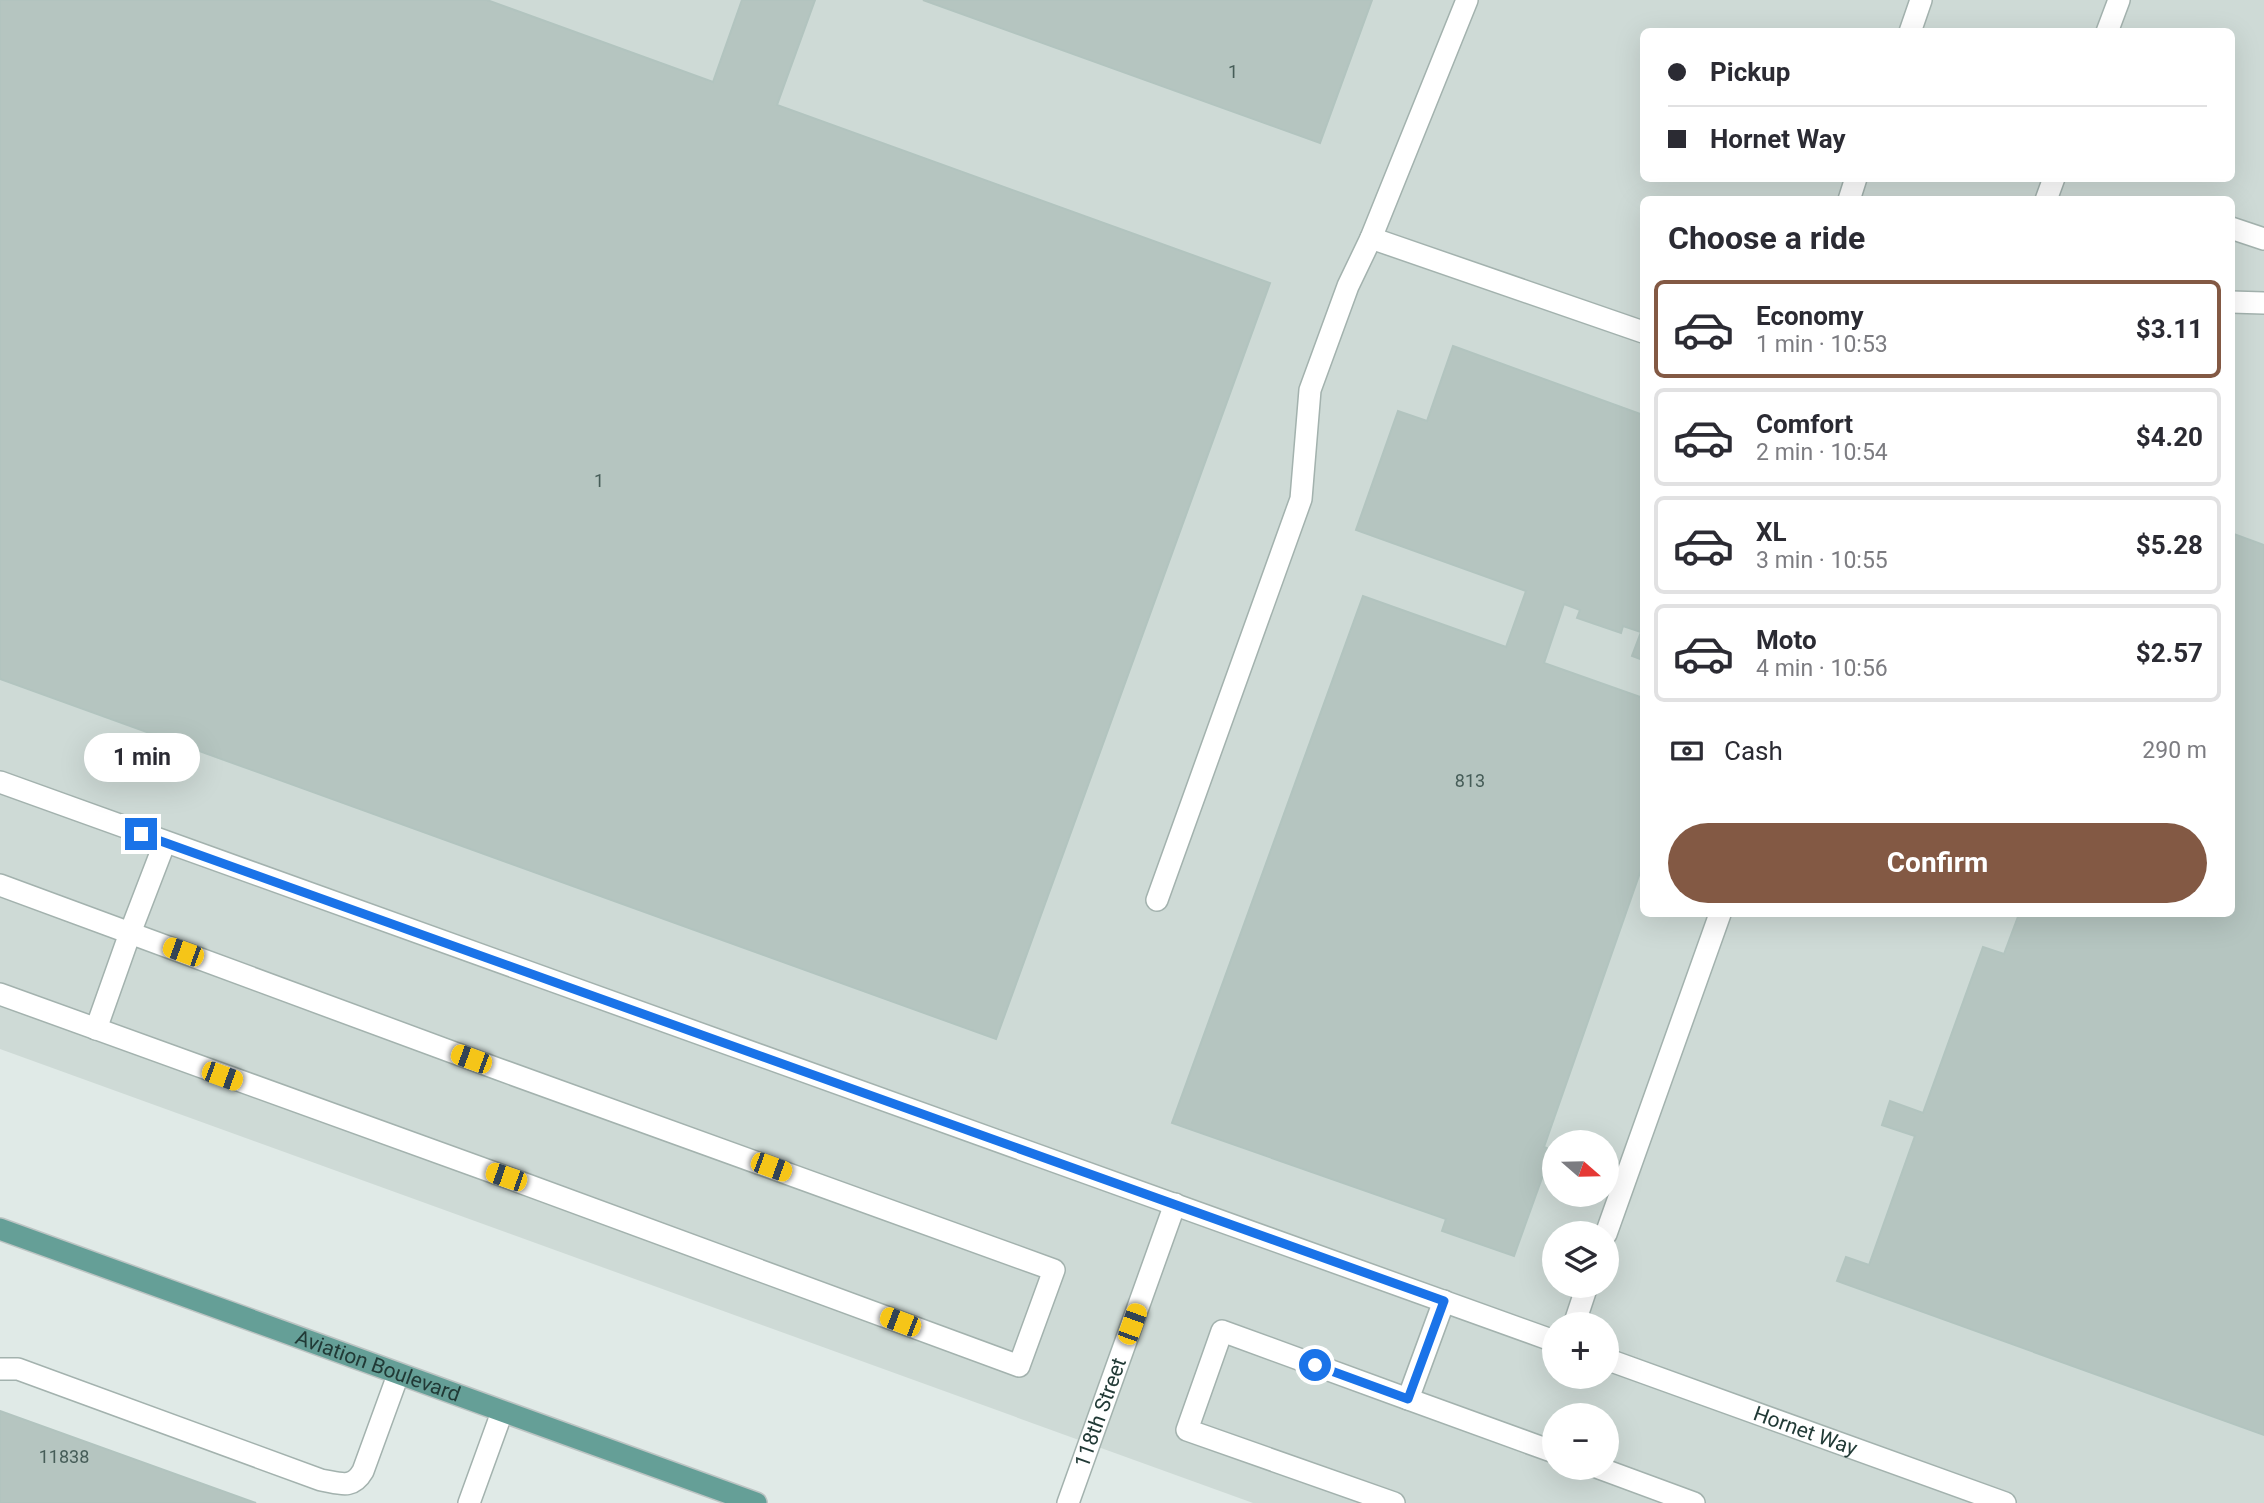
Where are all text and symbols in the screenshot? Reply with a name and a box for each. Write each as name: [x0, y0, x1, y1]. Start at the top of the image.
text: Pickup: [1710, 57, 1790, 87]
house number: 1: [1228, 61, 1238, 82]
text: Hornet Way: [1710, 124, 1846, 154]
text: Choose a ride: [1668, 219, 1865, 257]
icon: car: [1672, 298, 1735, 361]
text: Economy: [1756, 301, 1863, 331]
text: $3.11: [2136, 314, 2203, 344]
text: 1 min · 10:53: [1756, 331, 1888, 358]
icon: car: [1672, 406, 1735, 469]
text: Comfort: [1756, 409, 1853, 439]
text: $4.20: [2136, 422, 2203, 452]
text: 2 min · 10:54: [1756, 439, 1888, 466]
house number: 1: [594, 470, 604, 491]
icon: car: [1672, 514, 1735, 577]
text: XL: [1756, 517, 1787, 547]
text: $5.28: [2136, 530, 2203, 560]
text: 3 min · 10:55: [1756, 547, 1888, 574]
icon: car: [1672, 622, 1735, 685]
text: Moto: [1756, 625, 1817, 655]
text: $2.57: [2136, 638, 2203, 668]
text: 4 min · 10:56: [1756, 655, 1888, 682]
callout: 1 min: [83, 732, 199, 782]
icon: cash: [1668, 732, 1706, 770]
text: Cash: [1724, 736, 1783, 766]
text: 290 m: [2142, 737, 2207, 764]
text: 1 min: [113, 744, 171, 771]
house number: 813: [1455, 770, 1485, 791]
route end: [125, 818, 157, 850]
button: Confirm: [1668, 823, 2207, 903]
car: [160, 935, 207, 969]
car: [448, 1042, 495, 1076]
car: [199, 1059, 246, 1093]
north arrow: [1542, 1130, 1619, 1208]
map controls: [1542, 1130, 1619, 1480]
car: [748, 1150, 795, 1184]
car: [483, 1160, 530, 1194]
button: layers: [1542, 1221, 1619, 1298]
car: [1115, 1301, 1150, 1347]
car: [877, 1305, 924, 1339]
button: +: [1542, 1312, 1619, 1389]
street label: Aviation Boulevard: [292, 1325, 464, 1407]
route start: [1299, 1349, 1331, 1381]
street label: 118th Street: [1070, 1355, 1131, 1471]
street label: Hornet Way: [1750, 1401, 1861, 1461]
button: −: [1542, 1403, 1619, 1480]
house number: 11838: [39, 1446, 89, 1467]

